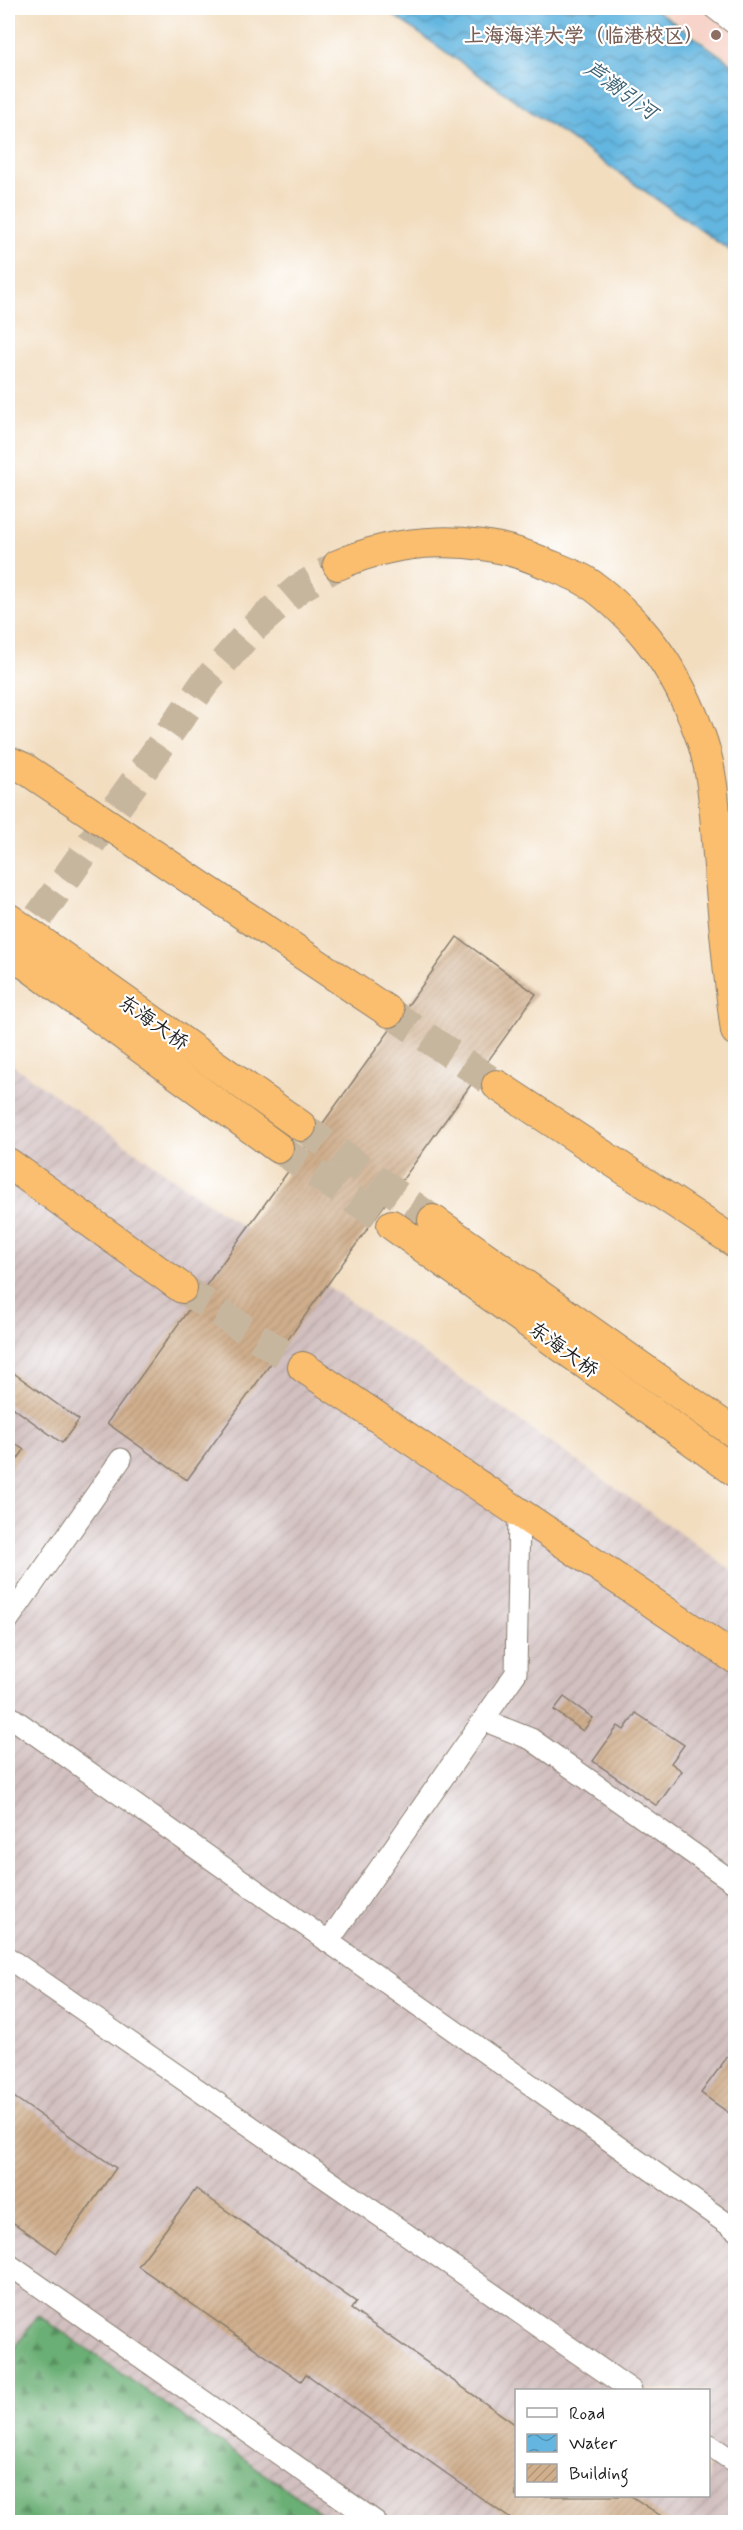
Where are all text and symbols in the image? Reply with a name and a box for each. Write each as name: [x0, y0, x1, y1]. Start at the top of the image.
place label: 上海海洋大学（临港校区）: [464, 23, 704, 50]
marker: 上海海洋大学（临港校区）: [709, 28, 723, 42]
water label: 芦潮引河: [578, 55, 665, 129]
street label: 东海大桥: [113, 989, 194, 1057]
street label: 东海大桥: [523, 1316, 603, 1385]
legend: [515, 2389, 710, 2497]
text: Road: [569, 2402, 605, 2426]
text: Water: [569, 2432, 618, 2456]
text: Building: [569, 2462, 629, 2488]

